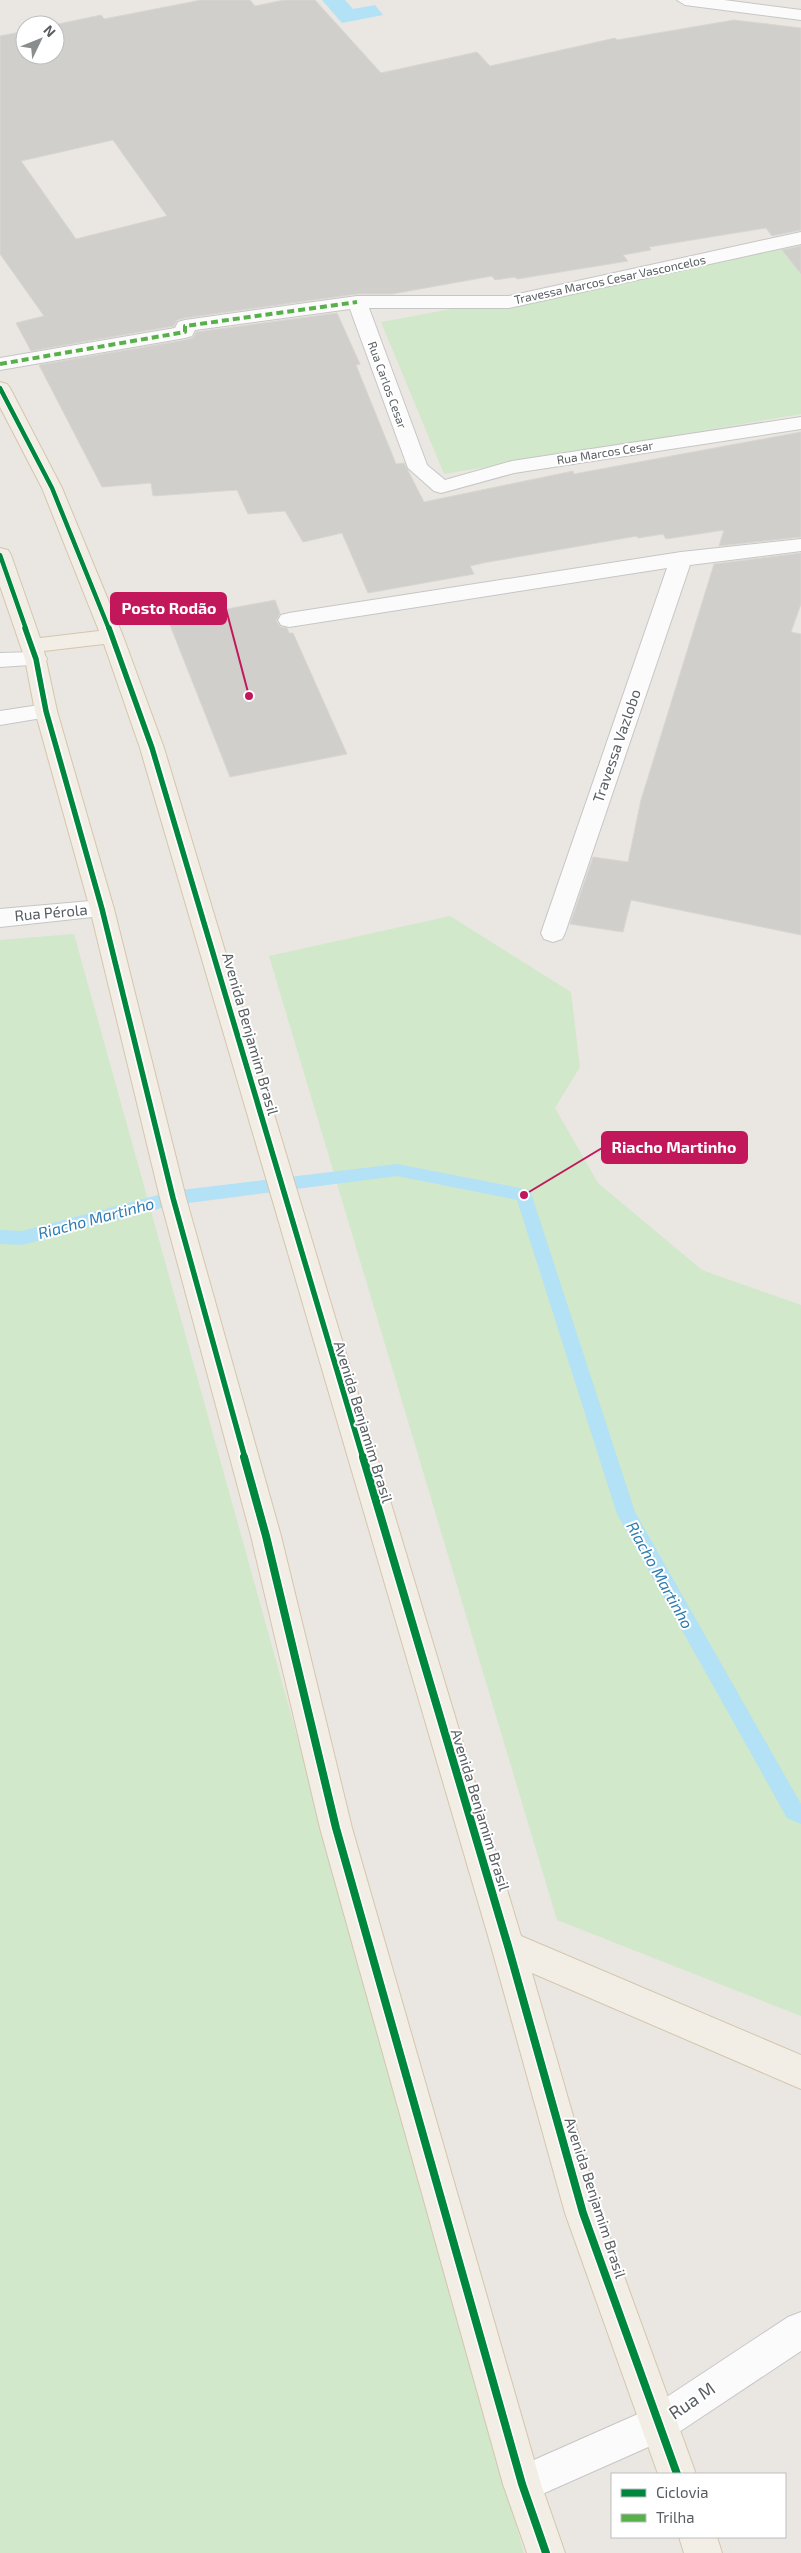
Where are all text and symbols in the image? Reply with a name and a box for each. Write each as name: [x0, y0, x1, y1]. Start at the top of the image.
north arrow: [15, 15, 65, 65]
text: N: [40, 21, 60, 40]
street label: Travessa Marcos Cesar Vasconcelos: [513, 252, 707, 306]
street label: Rua Carlos Cesar: [366, 339, 410, 430]
street label: Rua Marcos Cesar: [556, 437, 654, 467]
callout: Posto Rodão: [111, 593, 226, 624]
text: Posto Rodão: [121, 598, 217, 617]
street label: Travessa Vazlobo: [588, 687, 644, 805]
street label: Rua Pérola: [14, 900, 88, 924]
street label: Avenida Benjamim Brasil: [218, 950, 283, 1118]
callout: Riacho Martinho: [602, 1132, 747, 1163]
text: Riacho Martinho: [612, 1137, 736, 1156]
water label: Riacho Martinho: [36, 1193, 156, 1242]
street label: Avenida Benjamim Brasil: [330, 1339, 397, 1506]
water label: Riacho Martinho: [623, 1518, 698, 1632]
street label: Avenida Benjamim Brasil: [447, 1727, 514, 1894]
street label: Avenida Benjamim Brasil: [560, 2115, 631, 2281]
street label: Rua M: [664, 2377, 719, 2424]
legend: [611, 2473, 786, 2538]
text: Ciclovia: [656, 2483, 708, 2501]
text: Trilha: [656, 2508, 694, 2526]

